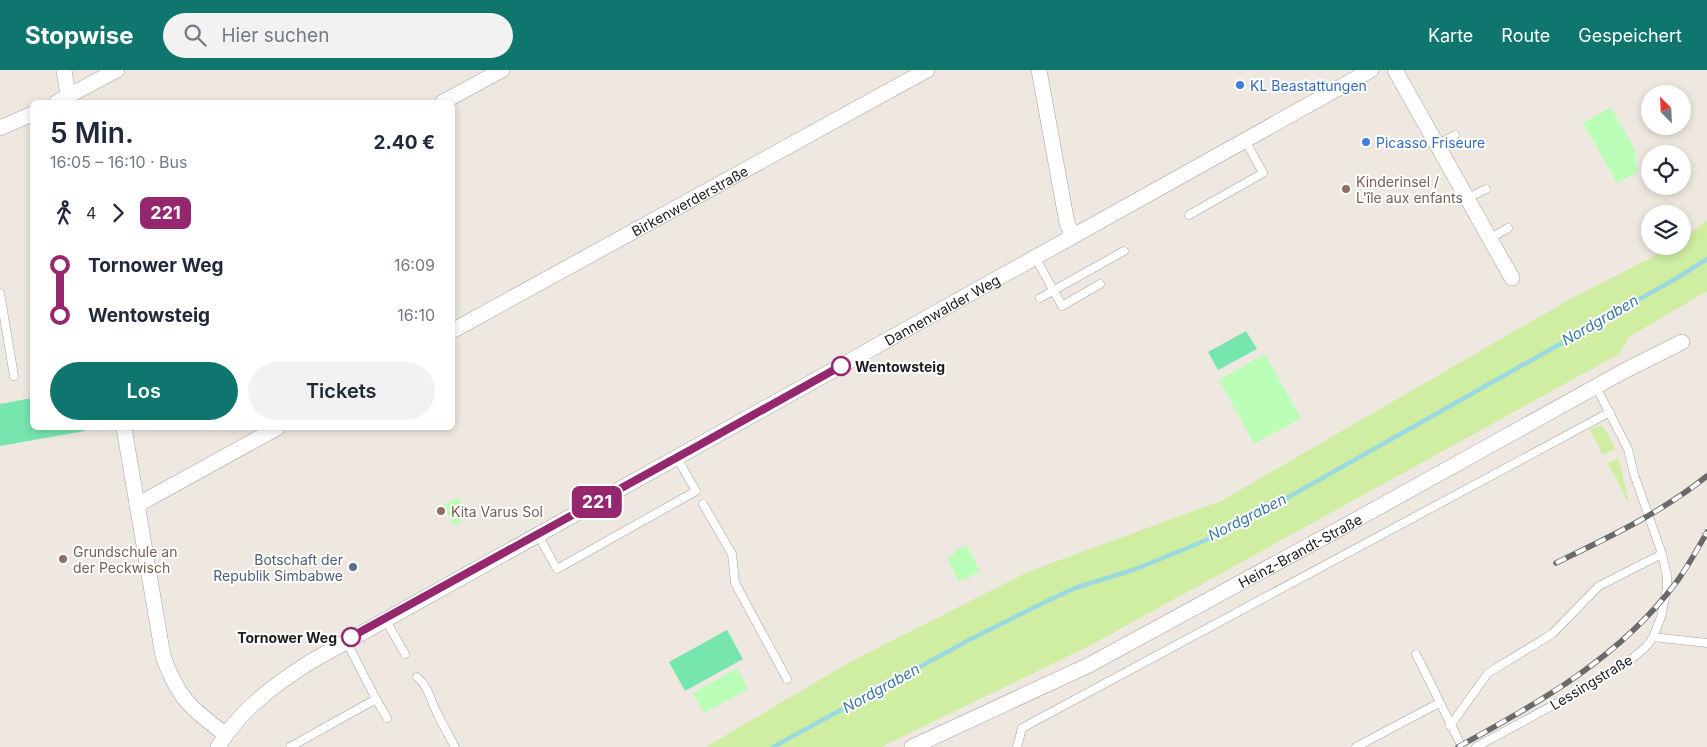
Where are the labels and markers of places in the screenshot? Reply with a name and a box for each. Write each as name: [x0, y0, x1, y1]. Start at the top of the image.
place label: KL Beastattungen: [1250, 77, 1367, 94]
marker: KL Beastattungen: [1234, 79, 1246, 91]
place label: Picasso Friseure: [1376, 134, 1485, 151]
marker: Picasso Friseure: [1360, 136, 1372, 148]
place label: Kinderinsel / L'île aux enfants: [1356, 173, 1463, 206]
marker: Kinderinsel / L'île aux enfants: [1340, 183, 1352, 195]
marker: Wentowsteig: [831, 356, 851, 376]
place label: Wentowsteig: [855, 358, 945, 375]
place label: Kita Varus Sol: [451, 503, 543, 520]
marker: Kita Varus Sol: [435, 505, 447, 517]
place label: Grundschule an der Peckwisch: [73, 543, 177, 576]
place label: Botschaft der Republik Simbabwe: [213, 551, 343, 584]
marker: Grundschule an der Peckwisch: [57, 553, 69, 565]
marker: Botschaft der Republik Simbabwe: [347, 561, 359, 573]
marker: Tornower Weg: [341, 627, 361, 647]
place label: Tornower Weg: [237, 629, 337, 646]

